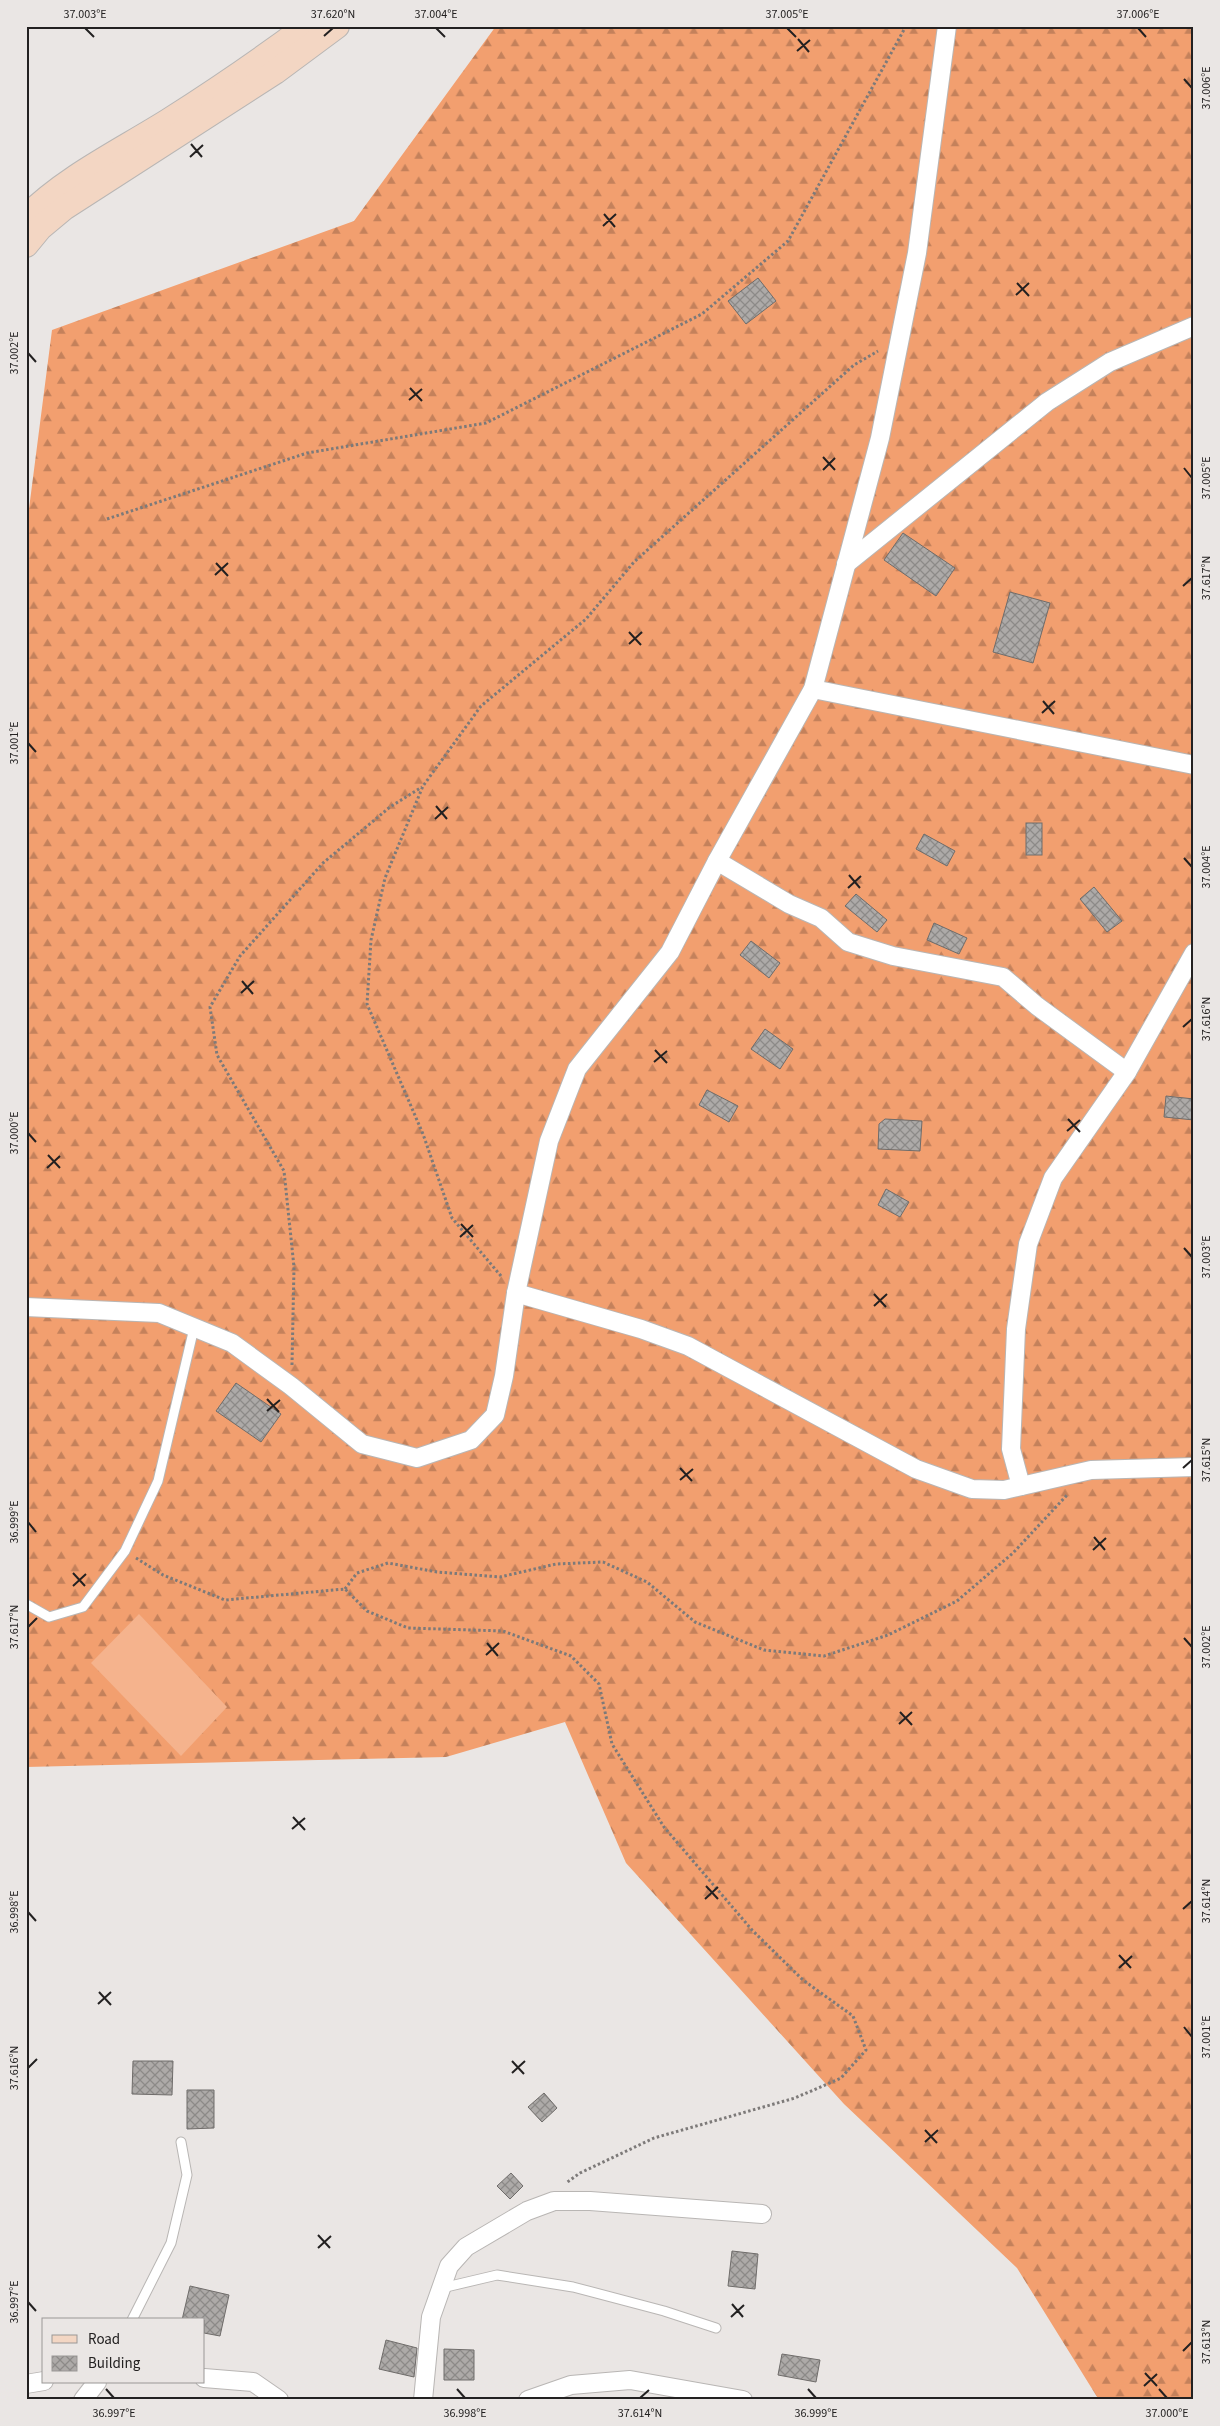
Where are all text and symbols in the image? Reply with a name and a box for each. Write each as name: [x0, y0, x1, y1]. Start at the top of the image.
text: 37.003°E: [63, 6, 107, 23]
text: 37.620°N: [311, 6, 355, 23]
text: 37.004°E: [414, 6, 458, 23]
text: 37.005°E: [765, 6, 809, 23]
text: 37.006°E: [1116, 6, 1160, 23]
text: 37.006°E: [1198, 66, 1215, 110]
text: 37.002°E: [6, 331, 23, 375]
text: 37.005°E: [1198, 456, 1215, 500]
text: 37.617°N: [1198, 556, 1215, 600]
text: 37.001°E: [6, 721, 23, 765]
text: 37.004°E: [1198, 845, 1215, 889]
text: 37.616°N: [1198, 997, 1215, 1041]
text: 37.000°E: [6, 1111, 23, 1155]
text: 37.003°E: [1198, 1235, 1215, 1279]
text: 37.615°N: [1198, 1438, 1215, 1482]
text: 36.999°E: [6, 1500, 23, 1544]
text: 37.617°N: [6, 1605, 23, 1649]
text: 37.002°E: [1198, 1625, 1215, 1669]
text: 37.614°N: [1198, 1879, 1215, 1923]
text: 36.998°E: [6, 1890, 23, 1934]
text: 37.001°E: [1198, 2015, 1215, 2059]
text: 37.616°N: [6, 2046, 23, 2090]
text: 36.997°E: [6, 2280, 23, 2324]
legend: [42, 2318, 205, 2384]
text: 37.613°N: [1198, 2320, 1215, 2364]
text: Road: [88, 2329, 120, 2350]
text: Building: [88, 2353, 141, 2374]
text: 36.997°E: [92, 2405, 136, 2422]
text: 36.998°E: [443, 2405, 487, 2422]
text: 37.614°N: [618, 2405, 662, 2422]
text: 36.999°E: [794, 2405, 838, 2422]
text: 37.000°E: [1145, 2405, 1189, 2422]

